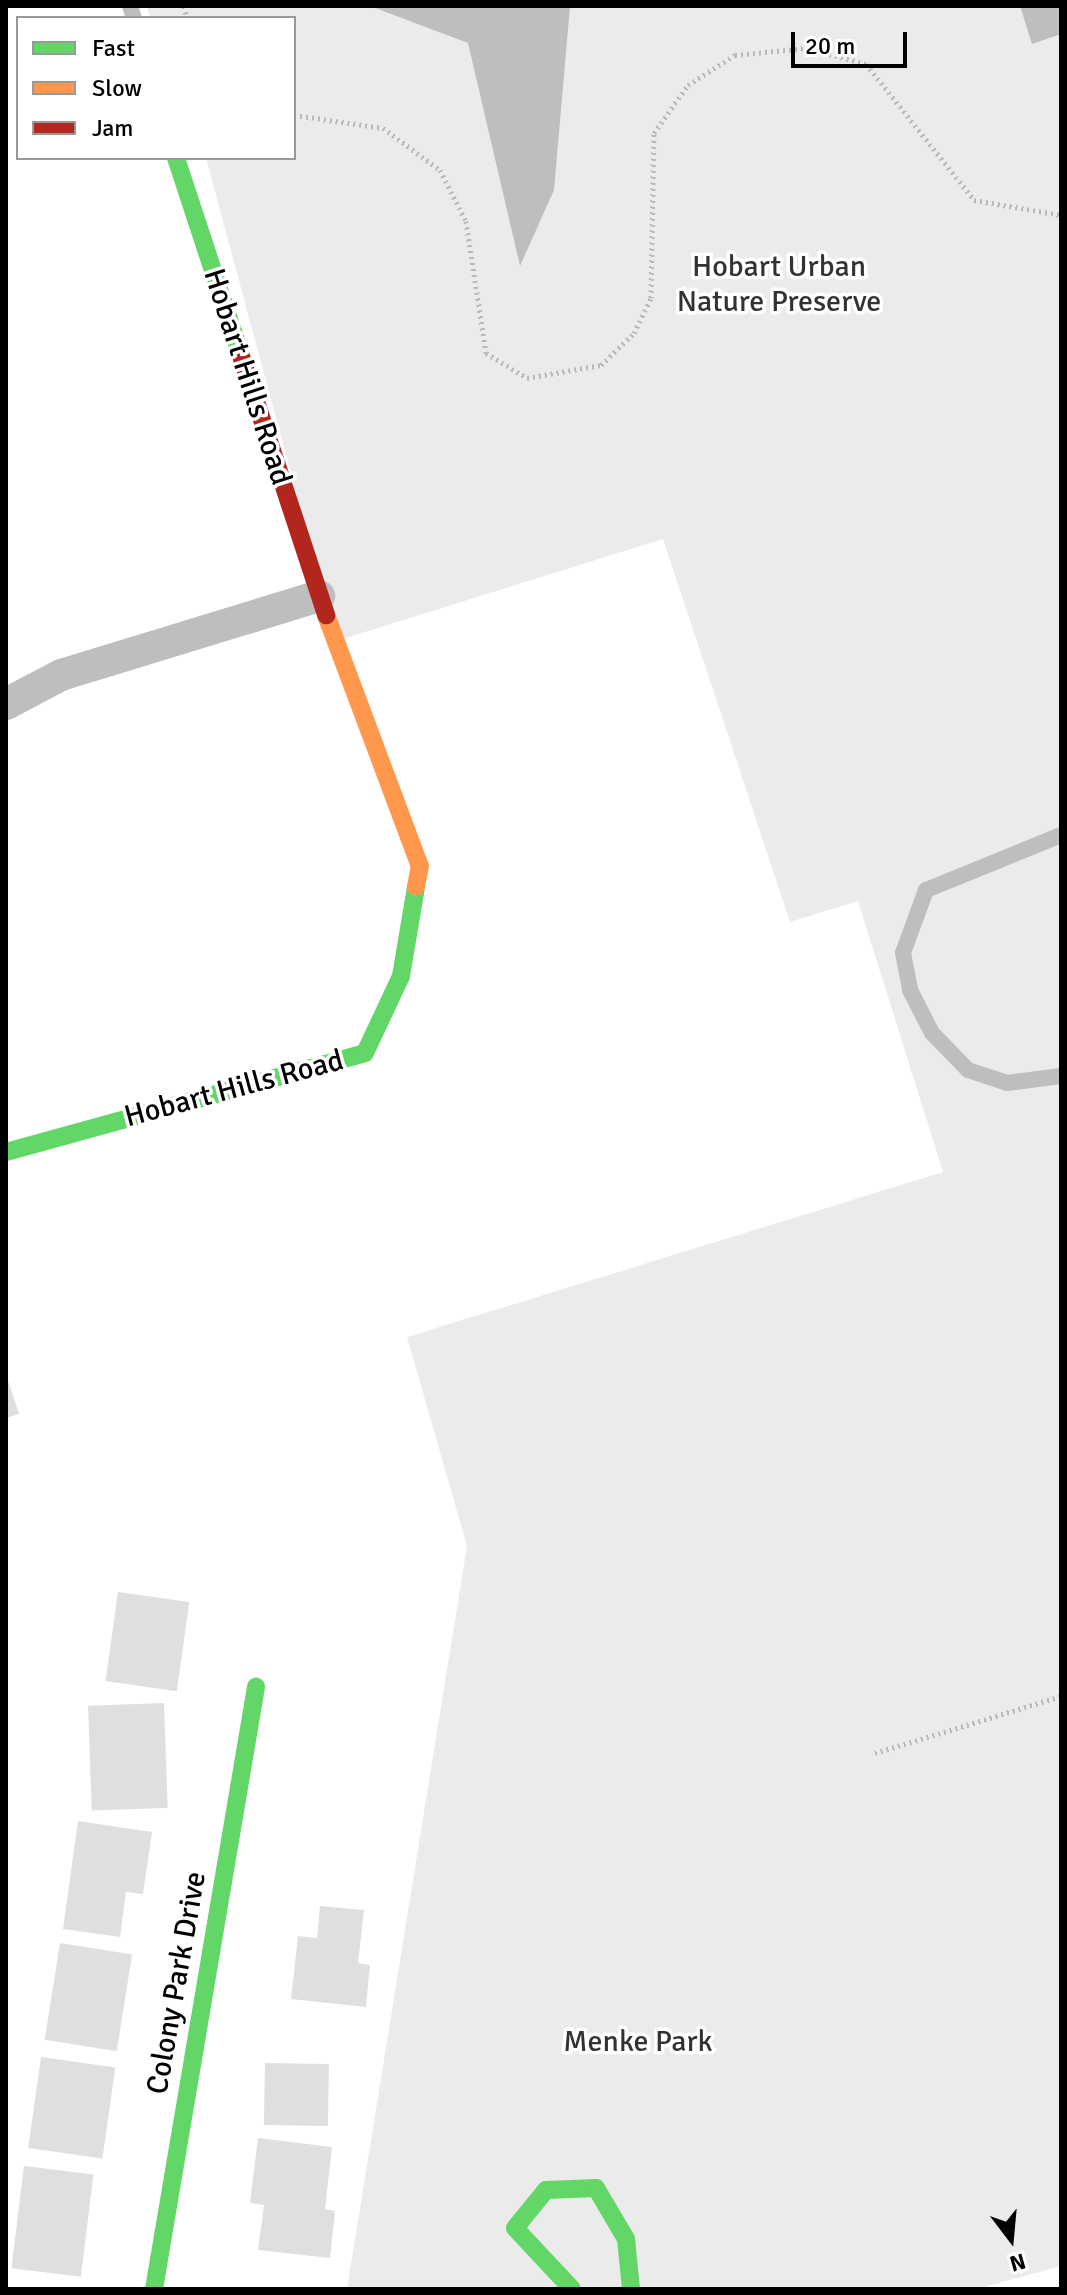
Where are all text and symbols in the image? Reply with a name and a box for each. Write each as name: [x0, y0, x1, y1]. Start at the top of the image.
legend: [16, 16, 296, 160]
scale bar: [795, 16, 911, 66]
text: 20 m: [805, 31, 855, 61]
text: Fast: [92, 33, 135, 63]
text: Slow: [92, 73, 142, 103]
text: Jam: [92, 113, 133, 143]
park label: Hobart Urban Nature Preserve: [677, 249, 881, 320]
street label: Hobart Hills Road: [195, 264, 299, 490]
street label: Hobart Hills Road: [121, 1042, 347, 1136]
street label: Colony Park Drive: [140, 1869, 214, 2097]
park label: Menke Park: [563, 2024, 713, 2060]
north arrow: [971, 2199, 1051, 2279]
text: N: [1007, 2247, 1029, 2278]

